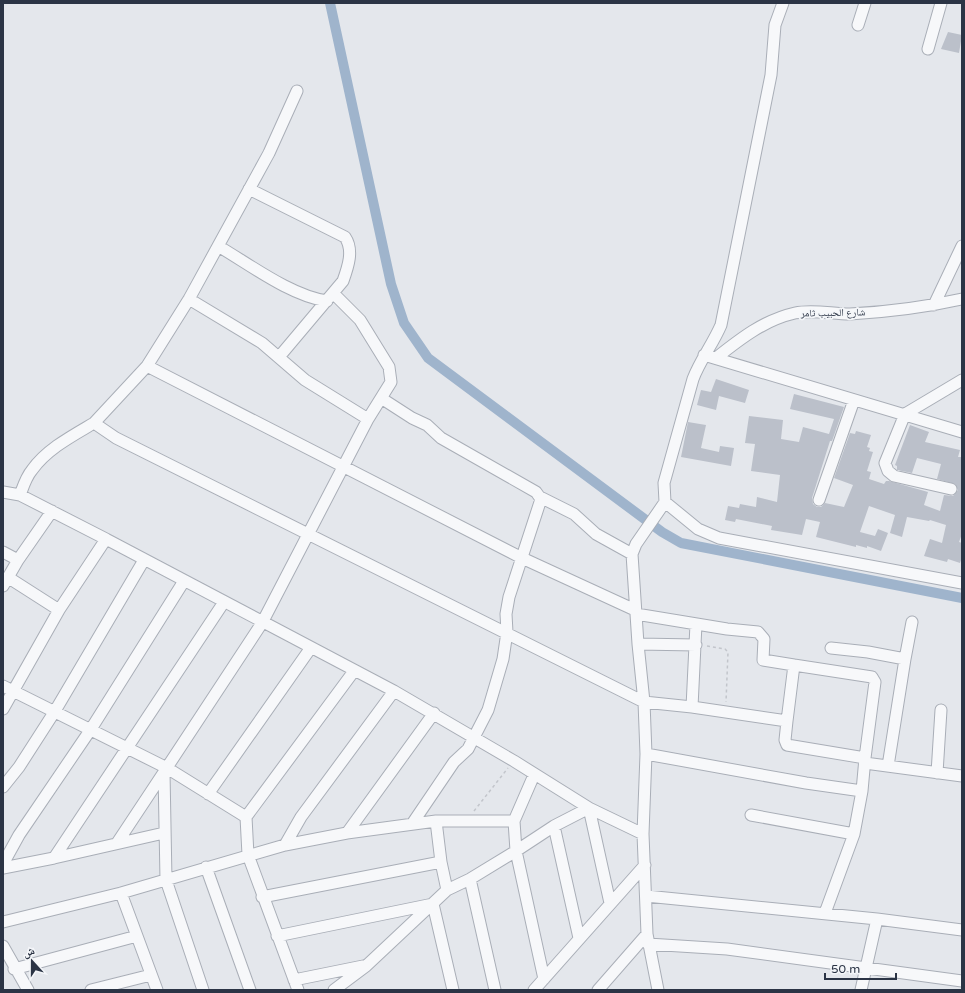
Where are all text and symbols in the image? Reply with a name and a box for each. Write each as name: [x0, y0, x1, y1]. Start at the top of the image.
street label: شارع الحبيب ثامر: [800, 306, 866, 320]
north arrow: [12, 941, 52, 981]
text: ش: [21, 944, 37, 961]
scale bar: [825, 955, 896, 981]
text: 50 m: [831, 962, 860, 976]

